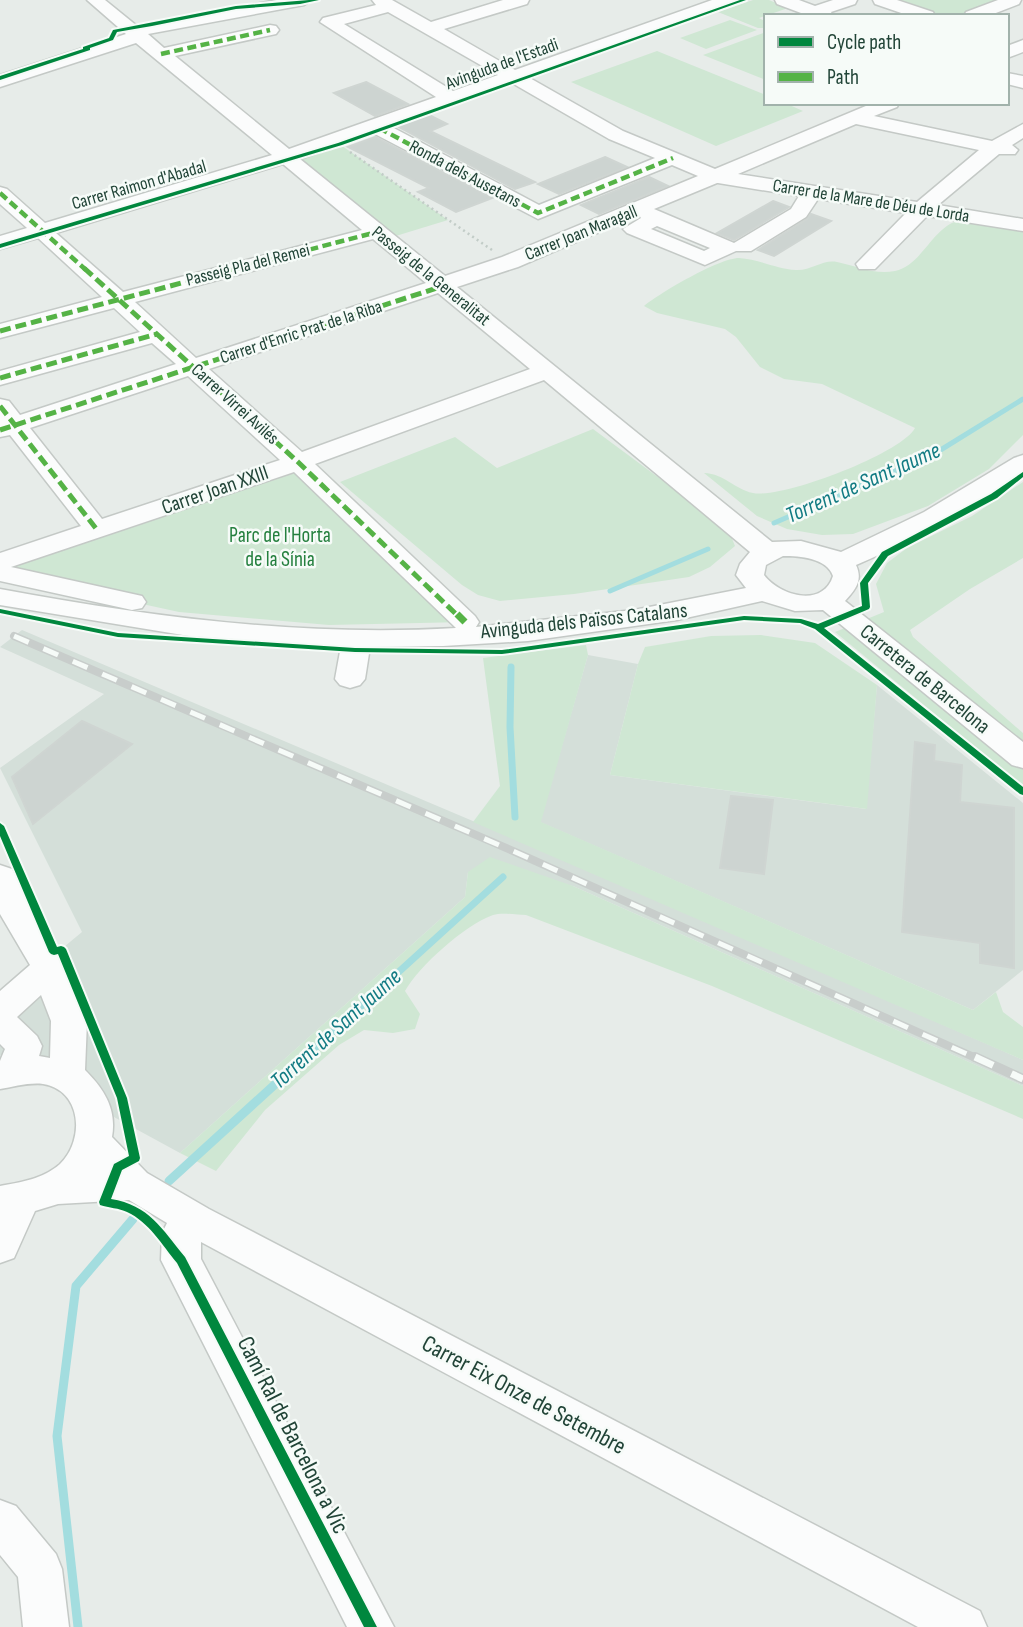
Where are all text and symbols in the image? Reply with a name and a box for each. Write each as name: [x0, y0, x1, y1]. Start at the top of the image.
legend: [764, 14, 1009, 105]
text: Cycle path: [827, 30, 901, 55]
street label: Avinguda de l'Estadi: [442, 34, 561, 94]
text: Path: [827, 65, 859, 90]
street label: Ronda dels Ausetans: [406, 136, 524, 212]
street label: Carrer Raimon d'Abadal: [69, 156, 209, 214]
street label: Carrer de la Mare de Déu de Lorda: [771, 175, 971, 227]
street label: Carrer Joan Maragall: [522, 201, 640, 265]
street label: Passeig de la Generalitat: [368, 222, 495, 331]
street label: Passeig Pla del Remei: [184, 239, 312, 291]
street label: Carrer d'Enric Prat de la Riba: [217, 296, 385, 368]
street label: Carrer Virrei Avilés: [187, 359, 283, 449]
water label: Torrent de Sant Jaume: [781, 436, 945, 530]
street label: Carrer Joan XXIII: [158, 460, 272, 520]
park label: Parc de l'Horta de la Sínia: [229, 523, 331, 572]
street label: Avinguda dels Països Catalans: [478, 598, 689, 644]
street label: Carretera de Barcelona: [855, 619, 995, 739]
water label: Torrent de Sant Jaume: [265, 963, 407, 1095]
street label: Carrer Eix Onze de Setembre: [417, 1329, 631, 1461]
street label: Camí Ral de Barcelona a Vic: [231, 1332, 355, 1538]

